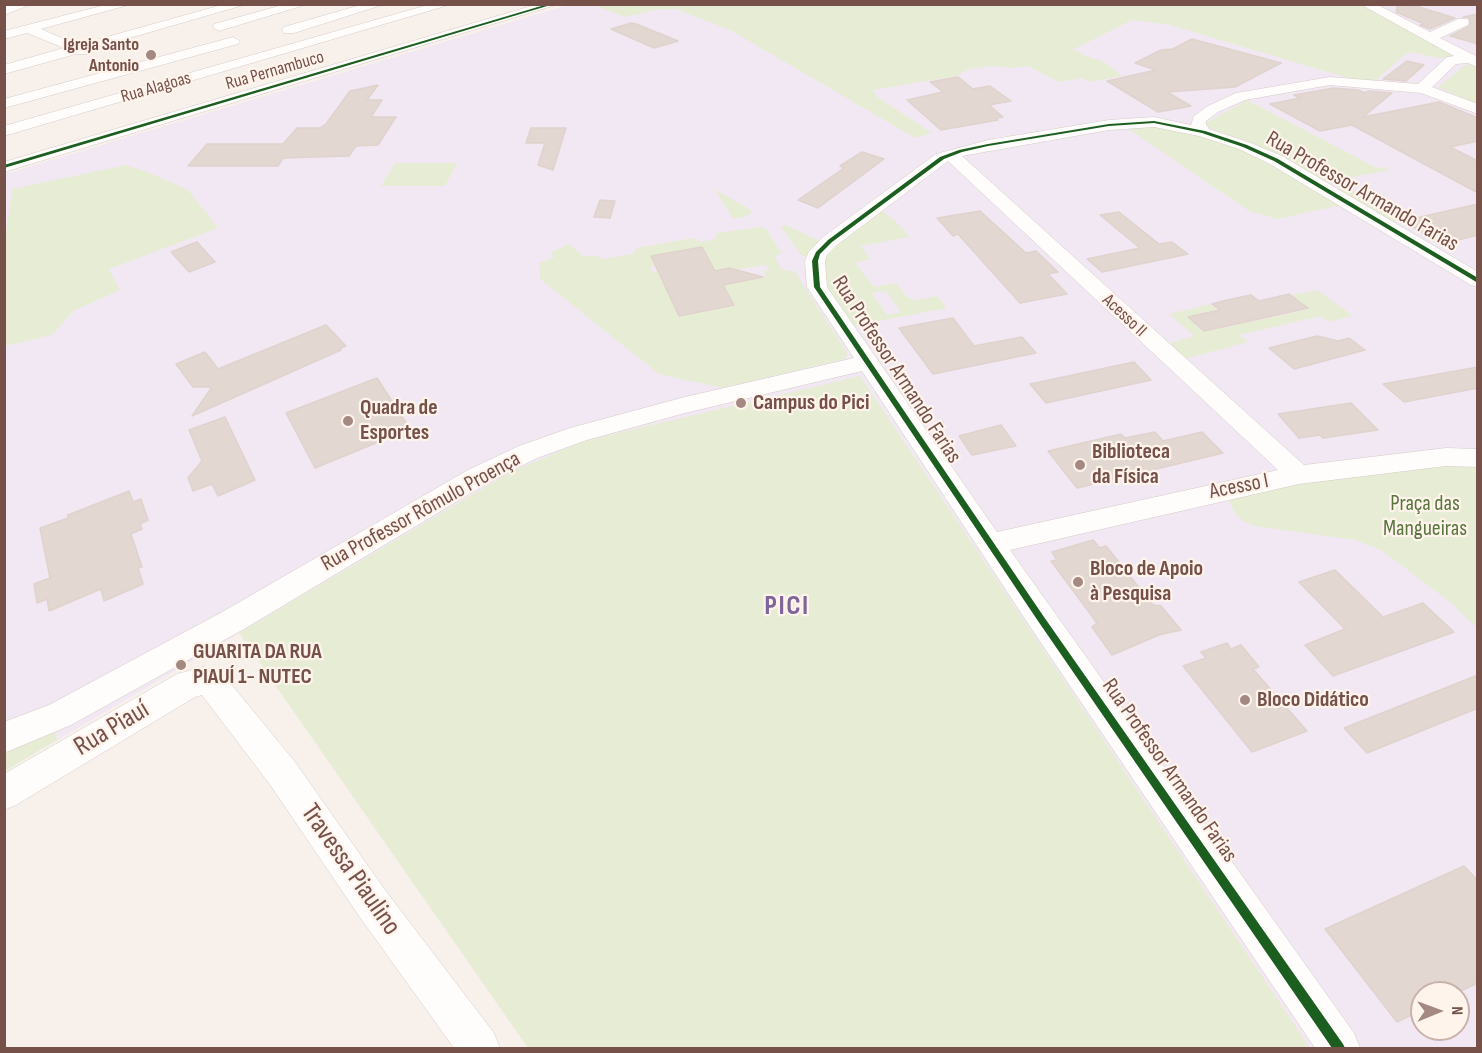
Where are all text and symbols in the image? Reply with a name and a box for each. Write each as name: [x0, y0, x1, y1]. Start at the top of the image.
place label: Igreja Santo Antonio: [63, 34, 139, 76]
street label: Rua Pernambuco: [223, 47, 327, 95]
marker: Igreja Santo Antonio: [144, 48, 158, 62]
street label: Rua Alagoas: [119, 68, 193, 108]
street label: Rua Professor Armando Farias: [1261, 126, 1463, 258]
street label: Rua Professor Armando Farias: [826, 271, 966, 469]
street label: Acesso II: [1097, 290, 1151, 342]
place label: Campus do Pici: [753, 390, 869, 416]
place label: Quadra de Esportes: [360, 395, 438, 446]
marker: Campus do Pici: [734, 396, 748, 410]
marker: Quadra de Esportes: [341, 414, 355, 428]
place label: Biblioteca da Física: [1092, 439, 1170, 490]
street label: Rua Professor Rômulo Proença: [317, 446, 525, 578]
marker: Biblioteca da Física: [1073, 458, 1087, 472]
street label: Acesso I: [1207, 468, 1271, 506]
park label: Praça das Mangueiras: [1383, 491, 1467, 542]
place label: Bloco de Apoio à Pesquisa: [1090, 556, 1203, 608]
marker: Bloco de Apoio à Pesquisa: [1071, 575, 1085, 589]
district label: PICI: [764, 590, 810, 624]
place label: GUARITA DA RUA PIAUÍ 1- NUTEC: [193, 639, 322, 690]
marker: GUARITA DA RUA PIAUÍ 1- NUTEC: [174, 658, 188, 672]
street label: Rua Professor Armando Farias: [1096, 674, 1242, 868]
place label: Bloco Didático: [1257, 687, 1369, 713]
marker: Bloco Didático: [1238, 693, 1252, 707]
street label: Rua Piauí: [69, 694, 155, 764]
street label: Travessa Piaulino: [293, 798, 407, 942]
north arrow: [1410, 981, 1470, 1041]
text: N: [1447, 1006, 1466, 1015]

